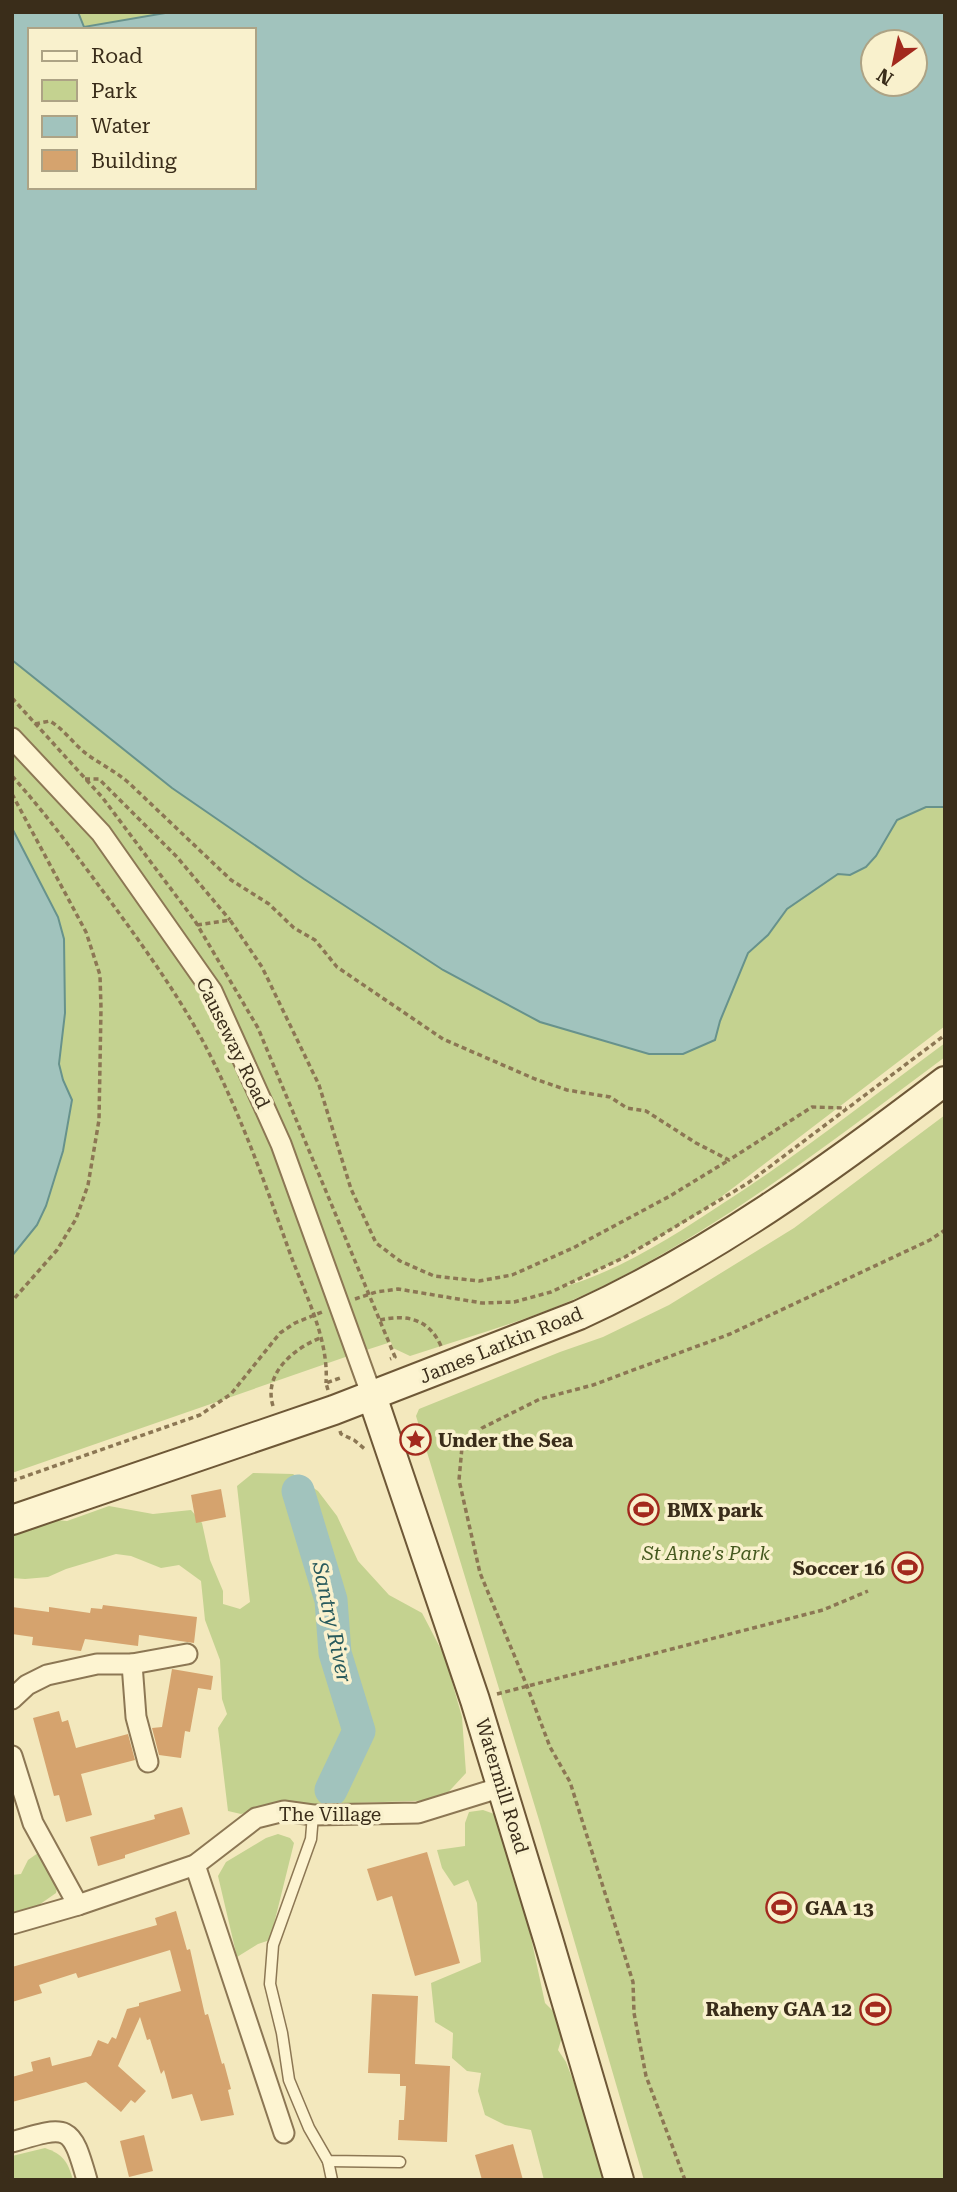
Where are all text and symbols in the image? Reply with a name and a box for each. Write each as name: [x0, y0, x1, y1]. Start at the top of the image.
legend: [28, 28, 256, 189]
north arrow: [859, 28, 929, 98]
text: Road: [91, 44, 143, 68]
text: N: [872, 63, 897, 90]
text: Park: [91, 79, 137, 103]
text: Water: [91, 114, 151, 138]
text: Building: [91, 149, 177, 173]
street label: Causeway Road: [191, 974, 275, 1112]
street label: James Larkin Road: [416, 1302, 586, 1388]
place icon: Under the Sea: [398, 1423, 432, 1457]
place label: Under the Sea: [438, 1429, 573, 1452]
sports icon: BMX park: [627, 1493, 661, 1527]
place label: BMX park: [667, 1499, 763, 1522]
park label: St Anne's Park: [641, 1542, 770, 1565]
sports icon: Soccer 16: [891, 1551, 925, 1585]
place label: Soccer 16: [793, 1557, 885, 1580]
water label: Santry River: [307, 1558, 357, 1685]
street label: Watermill Road: [470, 1716, 534, 1856]
street label: The Village: [279, 1803, 381, 1826]
sports icon: GAA 13: [765, 1891, 799, 1925]
place label: GAA 13: [805, 1897, 874, 1920]
sports icon: Raheny GAA 12: [858, 1992, 892, 2026]
place label: Raheny GAA 12: [705, 1998, 852, 2021]

